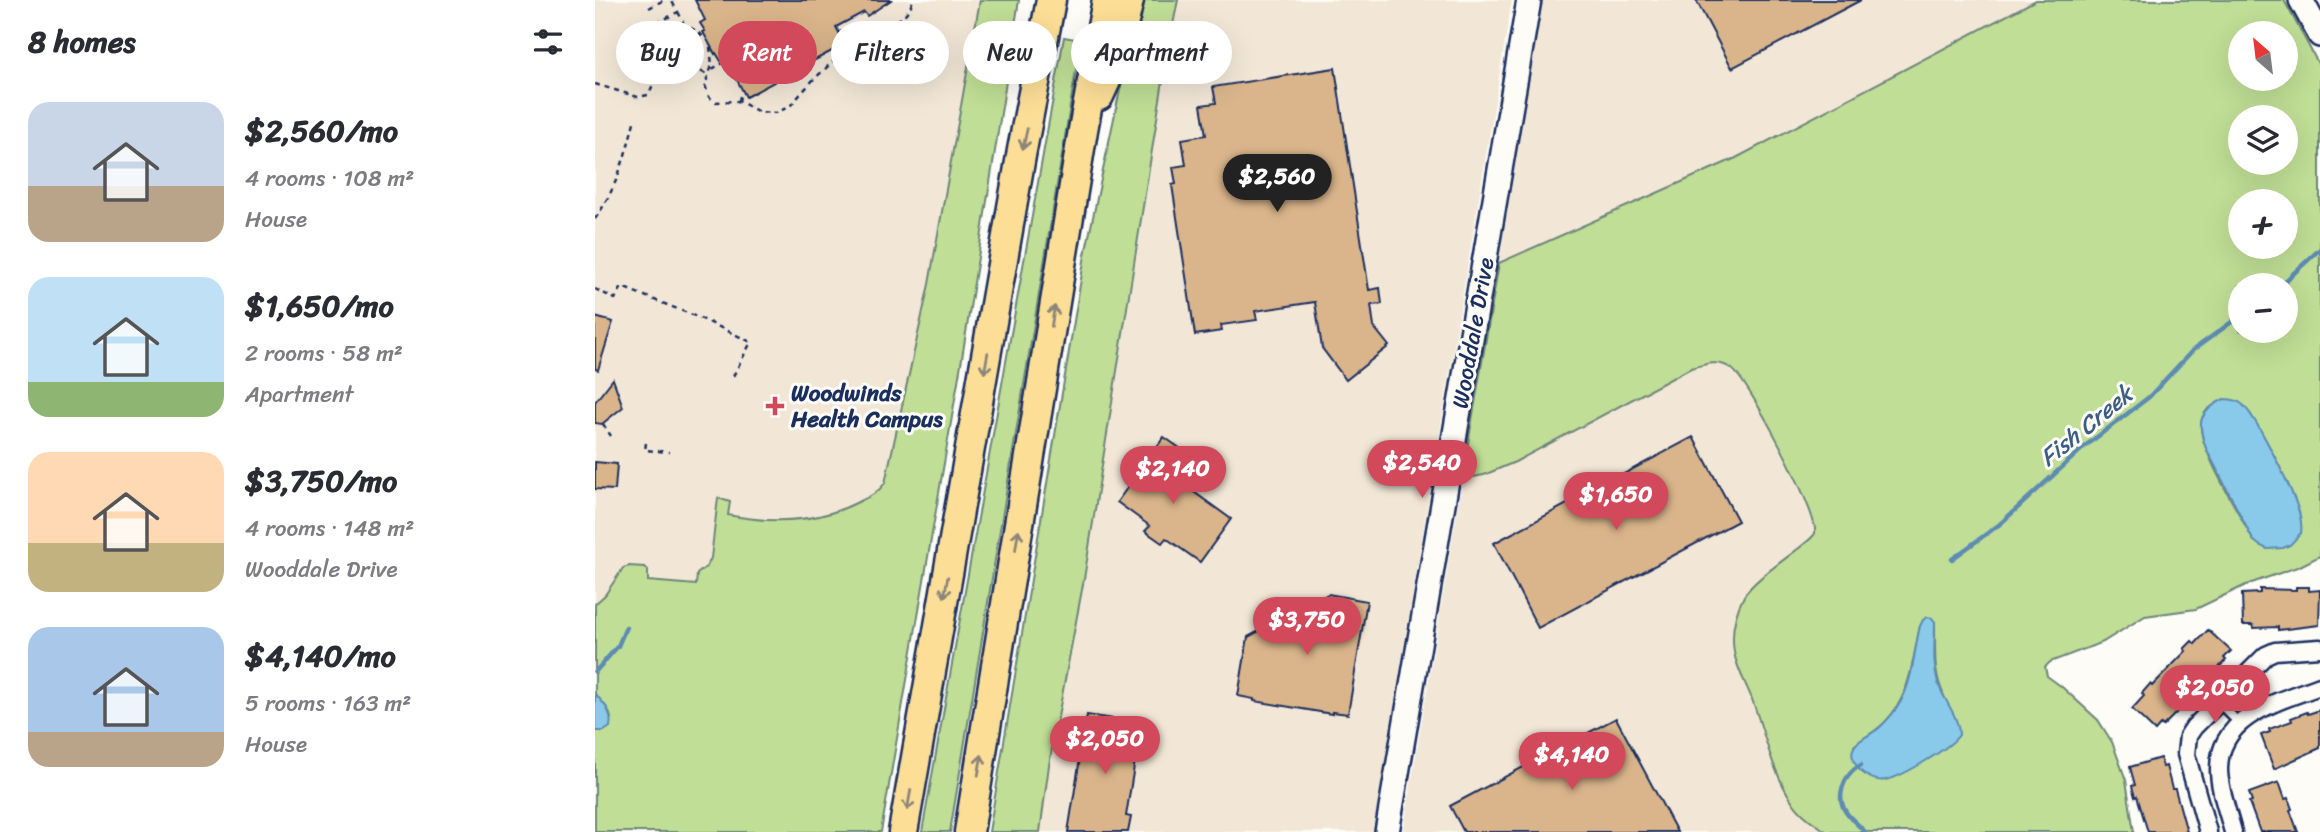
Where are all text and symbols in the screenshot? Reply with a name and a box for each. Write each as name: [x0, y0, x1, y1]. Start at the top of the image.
text: 8 homes: [28, 15, 136, 69]
chip: Buy: [616, 21, 704, 84]
chip: Rent: [718, 21, 817, 84]
chip: Filters: [831, 21, 949, 84]
chip: New: [963, 21, 1057, 84]
chip: Apartment: [1071, 21, 1232, 84]
north arrow: [2228, 21, 2298, 91]
map controls: [2228, 21, 2298, 343]
icon: filters: [529, 23, 567, 61]
text: $2,560/mo: [245, 104, 398, 158]
button: layers: [2228, 105, 2298, 175]
one-way arrow: [1017, 127, 1031, 150]
icon: home: [84, 130, 168, 214]
pin: $2,560: [1220, 154, 1334, 214]
text: $2,560: [1239, 156, 1315, 197]
text: 4 rooms · 108 m²: [245, 158, 414, 199]
button: +: [2228, 189, 2298, 259]
text: House: [245, 199, 307, 240]
street label: Wooddale Drive: [1440, 254, 1506, 412]
button: −: [2228, 273, 2298, 343]
text: $1,650/mo: [245, 279, 394, 333]
icon: home: [84, 305, 168, 389]
one-way arrow: [1047, 305, 1060, 327]
text: 2 rooms · 58 m²: [245, 333, 403, 374]
one-way arrow: [979, 352, 992, 374]
place label: Woodwinds Health Campus: [790, 373, 943, 440]
water label: Fish Creek: [2030, 373, 2145, 477]
text: Apartment: [245, 374, 354, 415]
marker: Woodwinds Health Campus: [765, 396, 785, 416]
pin: $2,540: [1365, 440, 1479, 500]
text: $2,540: [1383, 442, 1461, 483]
pin: $2,140: [1116, 447, 1230, 506]
text: $2,140: [1136, 448, 1210, 489]
text: $3,750/mo: [245, 454, 397, 508]
pin: $1,650: [1559, 472, 1673, 532]
text: $1,650: [1579, 474, 1653, 515]
icon: home: [84, 480, 168, 564]
text: 4 rooms · 148 m²: [245, 508, 414, 549]
one-way arrow: [1011, 529, 1024, 552]
text: Wooddale Drive: [245, 549, 398, 590]
one-way arrow: [939, 576, 953, 598]
pin: $3,750: [1250, 598, 1364, 657]
text: $3,750: [1269, 599, 1345, 640]
text: $4,140/mo: [245, 629, 396, 683]
icon: home: [84, 655, 168, 739]
pin: $2,050: [2158, 666, 2272, 725]
text: $2,050: [2176, 667, 2254, 708]
text: 5 rooms · 163 m²: [245, 683, 411, 724]
pin: $2,050: [1048, 716, 1162, 776]
text: $2,050: [1066, 718, 1144, 759]
text: House: [245, 724, 307, 765]
pin: $4,140: [1515, 732, 1629, 792]
text: $4,140: [1535, 734, 1609, 775]
one-way arrow: [974, 754, 987, 777]
one-way arrow: [901, 788, 915, 811]

